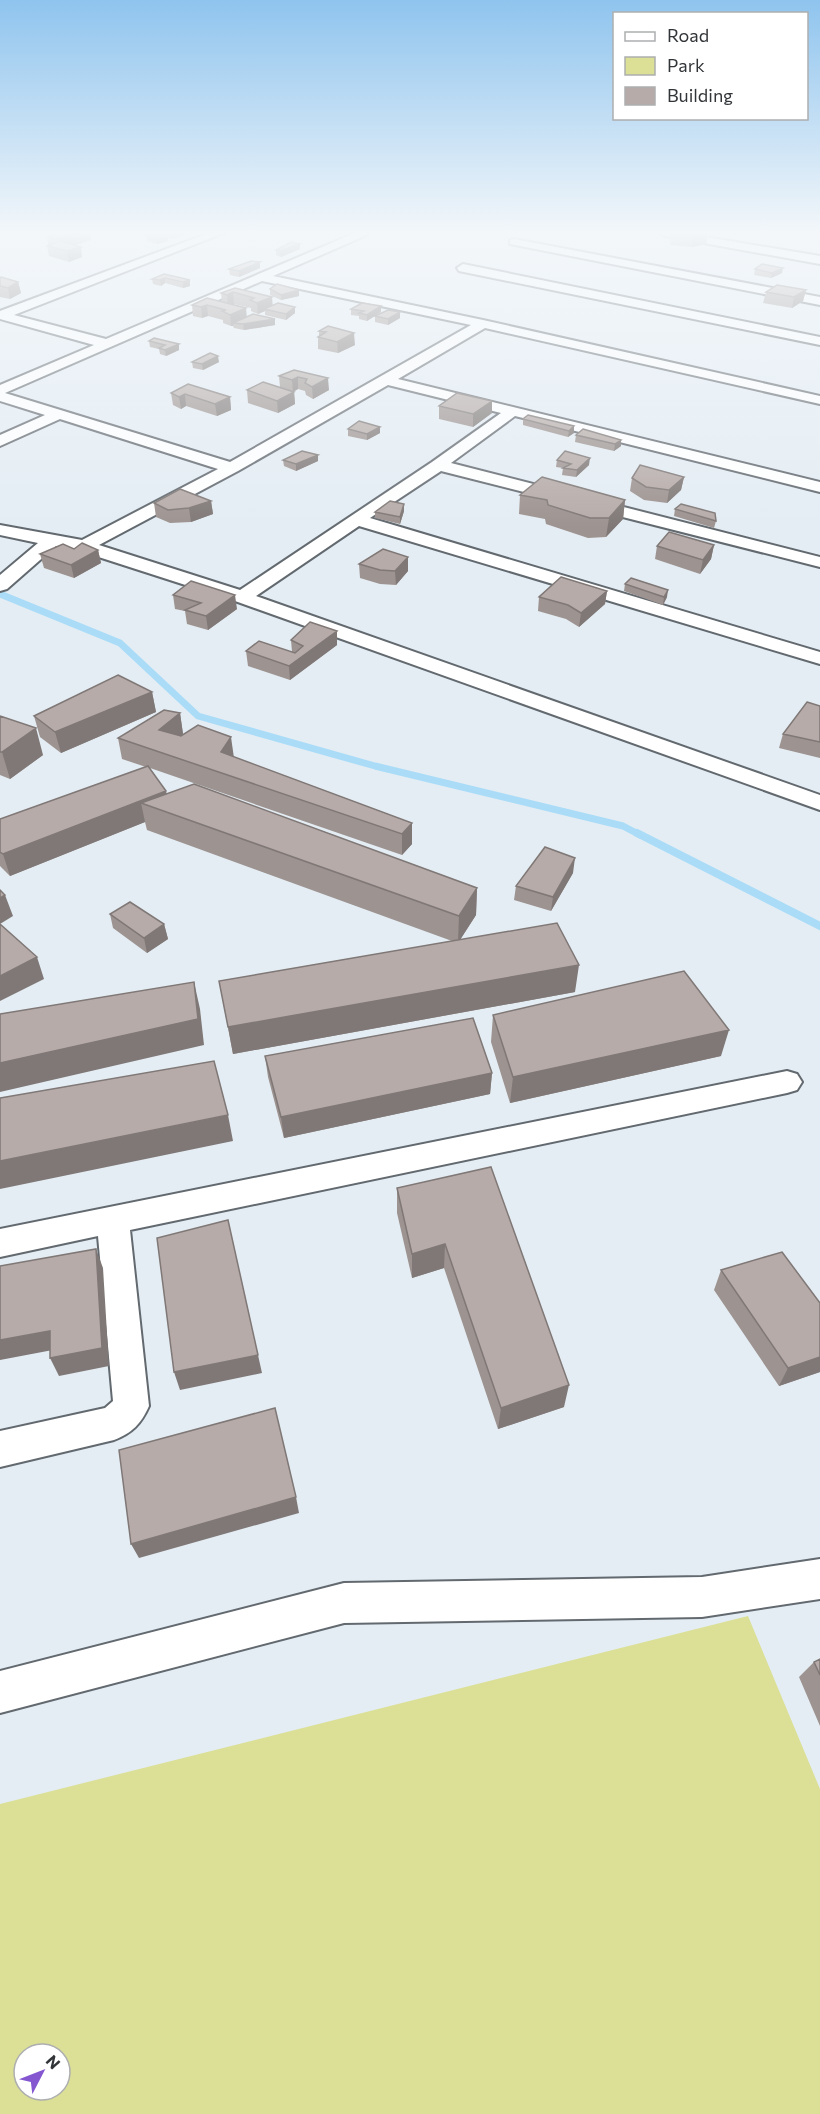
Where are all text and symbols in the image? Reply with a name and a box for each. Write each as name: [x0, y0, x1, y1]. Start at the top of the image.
legend: [613, 12, 808, 120]
text: Road: [667, 24, 709, 46]
text: Park: [667, 54, 705, 76]
text: Building: [667, 84, 733, 106]
north arrow: [12, 2042, 72, 2102]
text: N: [42, 2051, 65, 2072]

